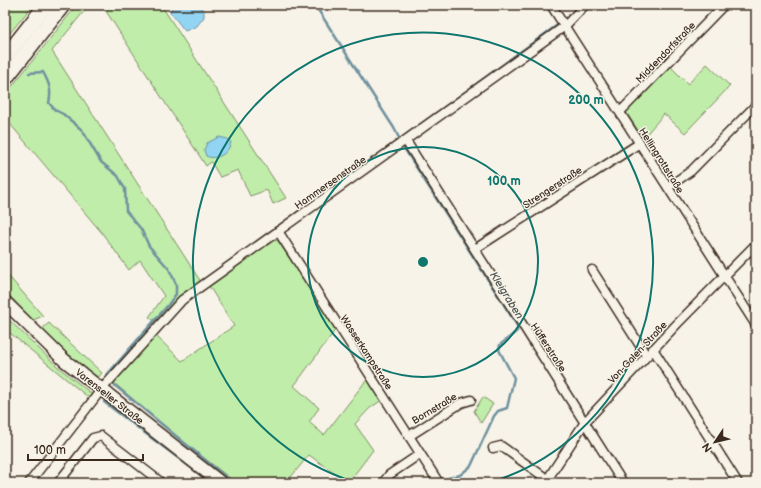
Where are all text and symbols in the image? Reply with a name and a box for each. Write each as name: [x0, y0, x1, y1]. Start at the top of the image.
street label: Middendorfstraße: [633, 20, 698, 86]
text: 200 m: [568, 93, 604, 108]
street label: Hellingrottstraße: [636, 126, 686, 196]
street label: Hammersenstraße: [293, 154, 369, 212]
street label: Strengerstraße: [521, 164, 584, 211]
text: 100 m: [487, 174, 521, 189]
centre of rings: [416, 255, 430, 269]
water label: Kleigraben: [487, 269, 526, 321]
street label: Wasserkampstraße: [338, 313, 395, 392]
street label: Von-Galen-Straße: [606, 319, 670, 386]
street label: Hüfferstraße: [528, 321, 569, 374]
street label: Varenseller Straße: [73, 366, 146, 427]
street label: Bornstraße: [410, 391, 459, 427]
north arrow: [695, 422, 735, 462]
scale bar: [28, 436, 143, 462]
text: N: [700, 440, 715, 455]
text: 100 m: [34, 443, 66, 458]

